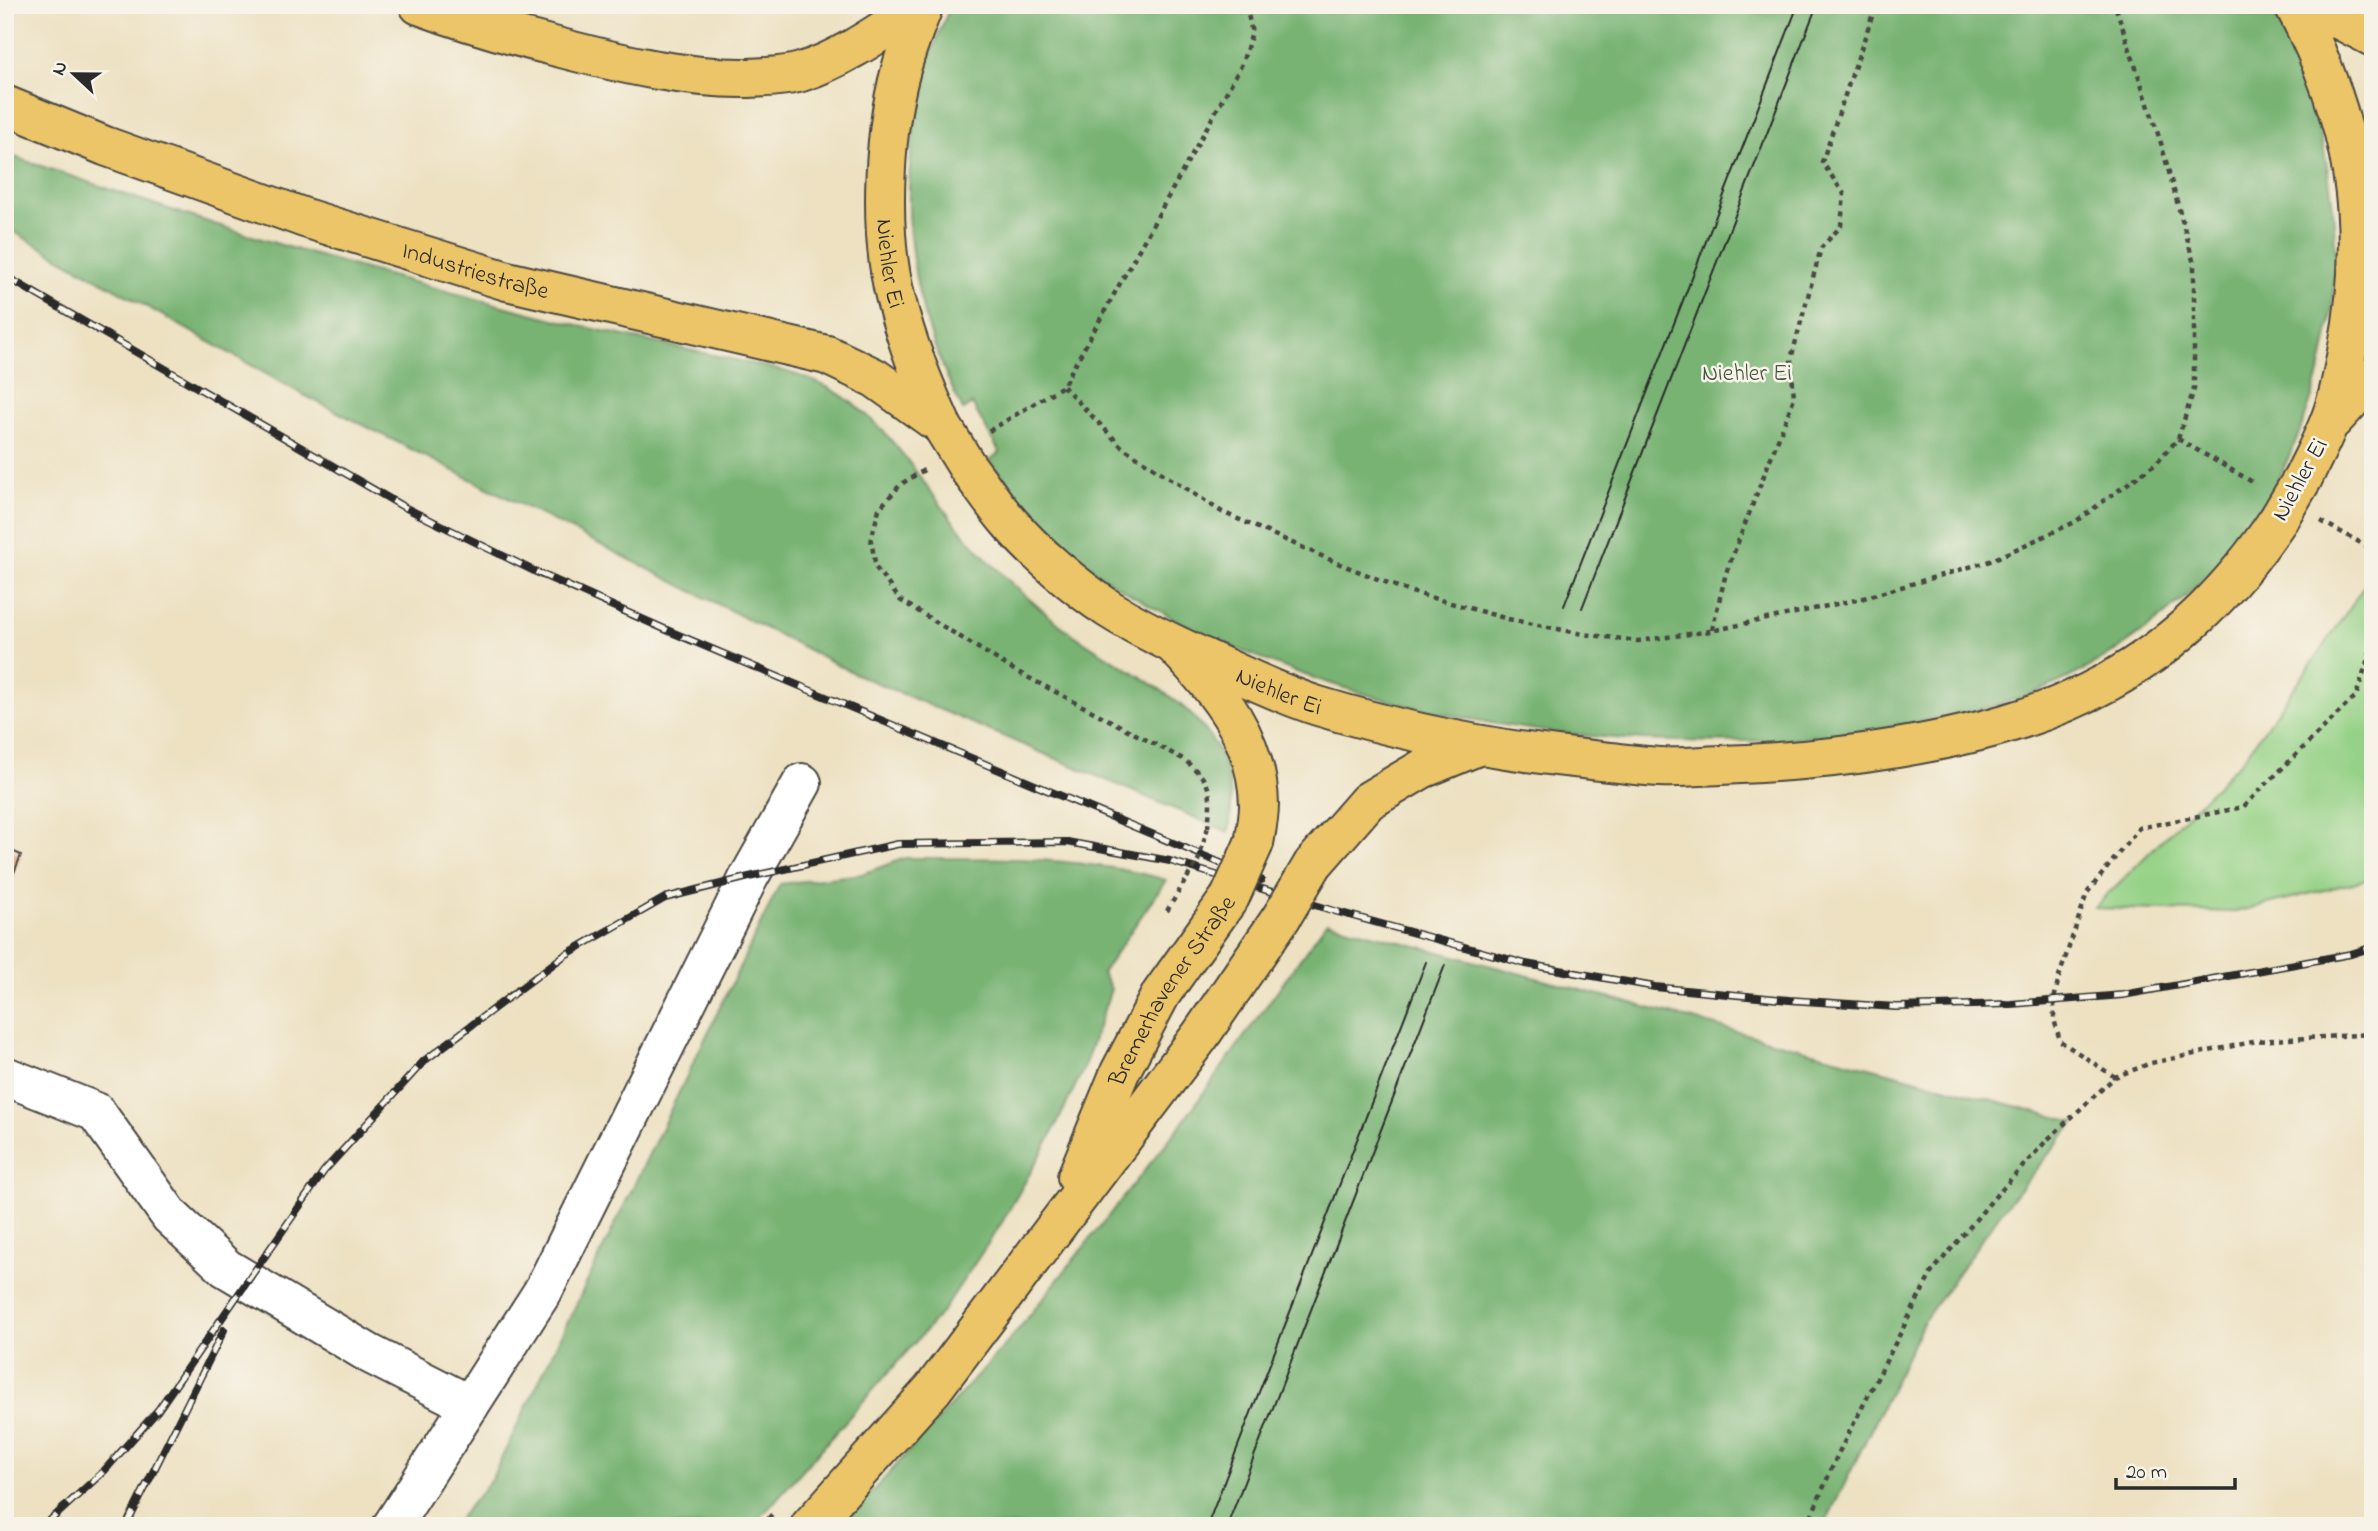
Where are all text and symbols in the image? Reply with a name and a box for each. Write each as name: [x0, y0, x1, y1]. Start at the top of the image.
north arrow: [38, 38, 108, 108]
text: N: [46, 57, 76, 80]
street label: Niehler Ei: [865, 218, 912, 313]
street label: Industriestraße: [397, 234, 552, 310]
park label: Niehler Ei: [1702, 357, 1792, 392]
street label: Niehler Ei: [2264, 432, 2338, 528]
street label: Niehler Ei: [1229, 660, 1326, 726]
street label: Bremerhavener Straße: [1101, 889, 1246, 1093]
scale bar: [2116, 1447, 2234, 1491]
text: 20 m: [2126, 1458, 2167, 1488]

